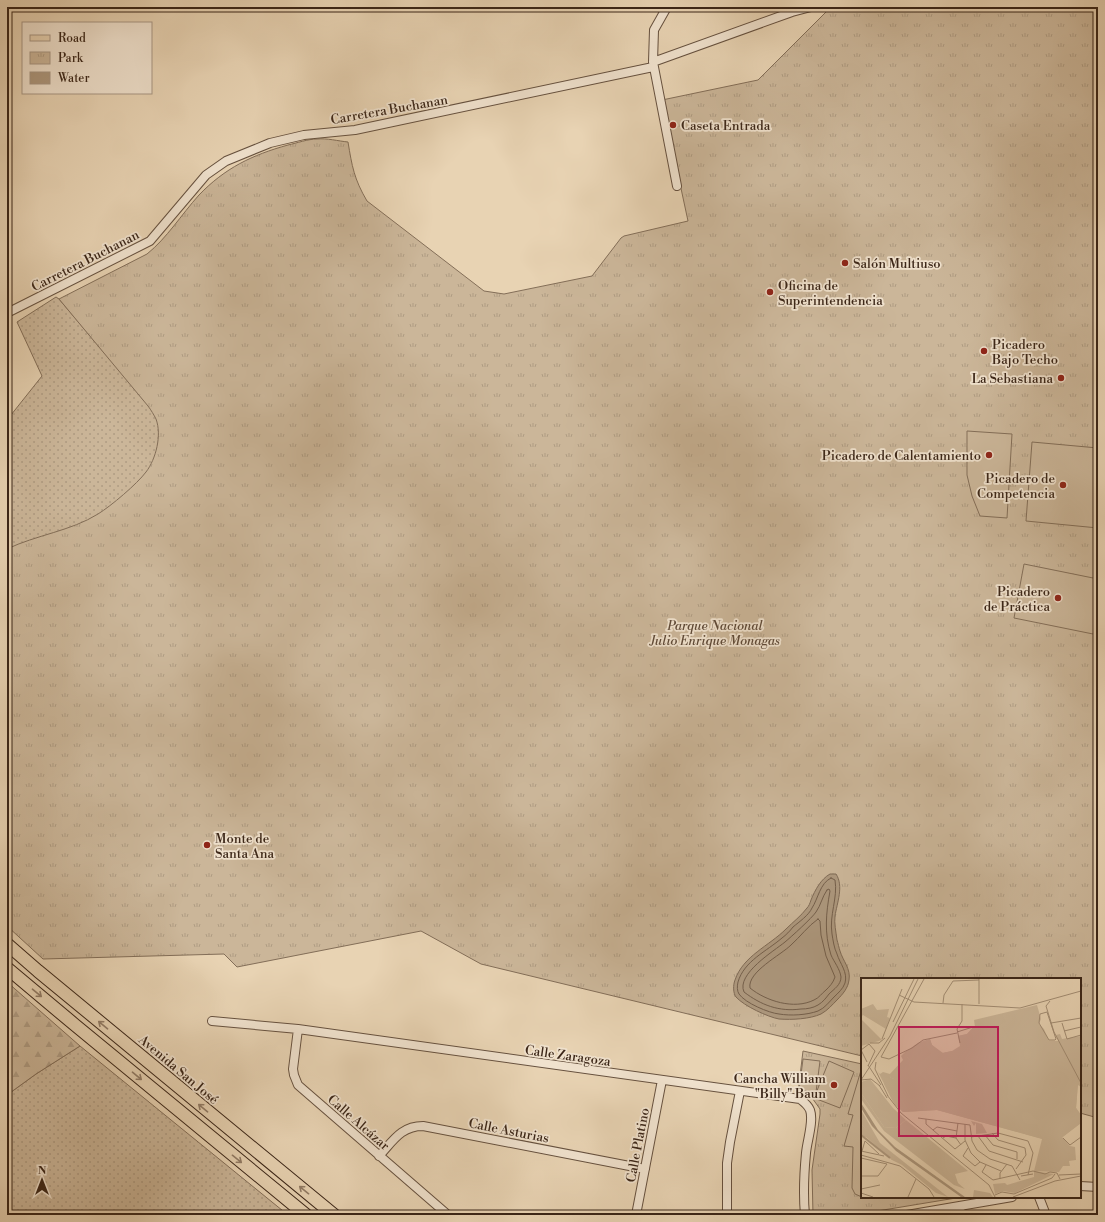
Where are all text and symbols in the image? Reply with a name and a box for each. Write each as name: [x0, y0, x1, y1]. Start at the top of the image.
legend: [22, 22, 152, 94]
text: Road: [58, 31, 86, 46]
text: Park: [58, 51, 84, 66]
text: Water: [57, 71, 90, 86]
street label: Carretera Buchanan: [329, 92, 449, 128]
place label: Caseta Entrada: [681, 118, 771, 134]
marker: Caseta Entrada: [668, 120, 678, 130]
street label: Carretera Buchanan: [29, 227, 142, 295]
place label: Salón Multiuso: [853, 256, 941, 272]
marker: Salón Multiuso: [840, 258, 850, 268]
place label: Oficina de Superintendencia: [778, 278, 883, 309]
marker: Oficina de Superintendencia: [765, 287, 775, 297]
place label: Picadero Bajo Techo: [991, 337, 1058, 368]
marker: Picadero Bajo Techo: [979, 346, 989, 356]
place label: La Sebastiana: [972, 371, 1053, 387]
marker: La Sebastiana: [1056, 373, 1066, 383]
place label: Picadero de Calentamiento: [822, 448, 981, 464]
marker: Picadero de Calentamiento: [984, 450, 994, 460]
place label: Picadero de Competencia: [977, 471, 1055, 502]
marker: Picadero de Competencia: [1058, 480, 1068, 490]
place label: Picadero de Práctica: [984, 584, 1050, 615]
marker: Picadero de Práctica: [1053, 593, 1063, 603]
park label: Parque Nacional Julio Enrique Monagas: [648, 618, 780, 649]
place label: Monte de Santa Ana: [215, 831, 275, 862]
marker: Monte de Santa Ana: [202, 840, 212, 850]
inset map: [861, 978, 1081, 1198]
one-way arrow: [31, 988, 42, 997]
one-way arrow: [97, 1021, 108, 1029]
street label: Avenida San José: [134, 1031, 222, 1108]
street label: Calle Zaragoza: [524, 1042, 612, 1070]
place label: Cancha William "Billy" Baun: [734, 1071, 827, 1102]
one-way arrow: [131, 1072, 142, 1081]
marker: Cancha William "Billy" Baun: [829, 1080, 839, 1090]
street label: Calle Alcázar: [324, 1092, 393, 1154]
one-way arrow: [198, 1103, 208, 1112]
street label: Calle Platino: [623, 1107, 653, 1184]
street label: Calle Asturias: [467, 1115, 551, 1147]
one-way arrow: [232, 1154, 242, 1163]
north arrow: [22, 1160, 62, 1200]
text: N: [38, 1164, 47, 1178]
one-way arrow: [298, 1186, 309, 1195]

